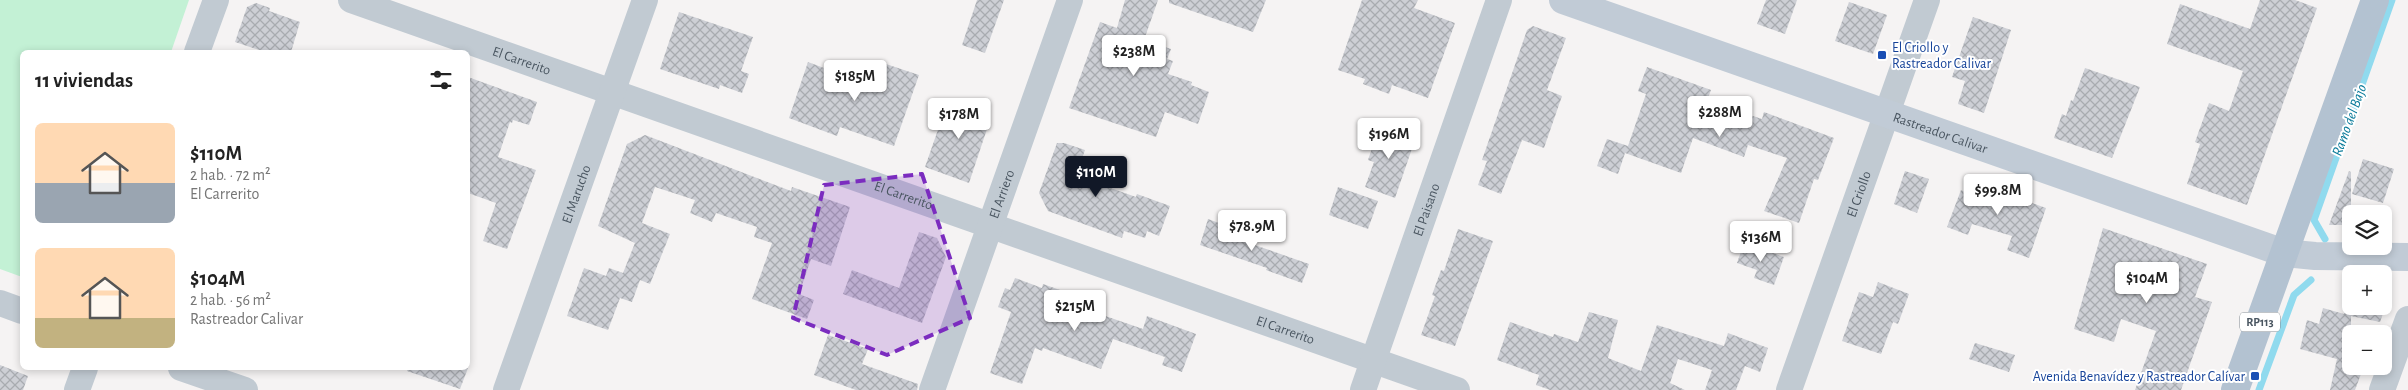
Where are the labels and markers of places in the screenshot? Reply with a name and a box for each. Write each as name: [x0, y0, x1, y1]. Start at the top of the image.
pin: $238M: [1099, 34, 1169, 77]
place label: El Criollo y Rastreador Calivar: [1892, 41, 1991, 71]
marker: El Criollo y Rastreador Calivar: [1876, 49, 1888, 61]
pin: $185M: [820, 59, 890, 102]
pin: $288M: [1685, 96, 1755, 138]
pin: $178M: [924, 98, 994, 140]
pin: $196M: [1354, 118, 1424, 160]
pin: $110M: [1061, 156, 1131, 198]
pin: $99.8M: [1957, 174, 2039, 216]
pin: $78.9M: [1211, 210, 1293, 252]
pin: $136M: [1726, 220, 1796, 263]
pin: $104M: [2112, 262, 2182, 304]
pin: $215M: [1040, 290, 1110, 332]
place label: Avenida Benavídez y Rastreador Calívar: [2033, 370, 2245, 384]
marker: Avenida Benavídez y Rastreador Calívar: [2249, 370, 2261, 382]

